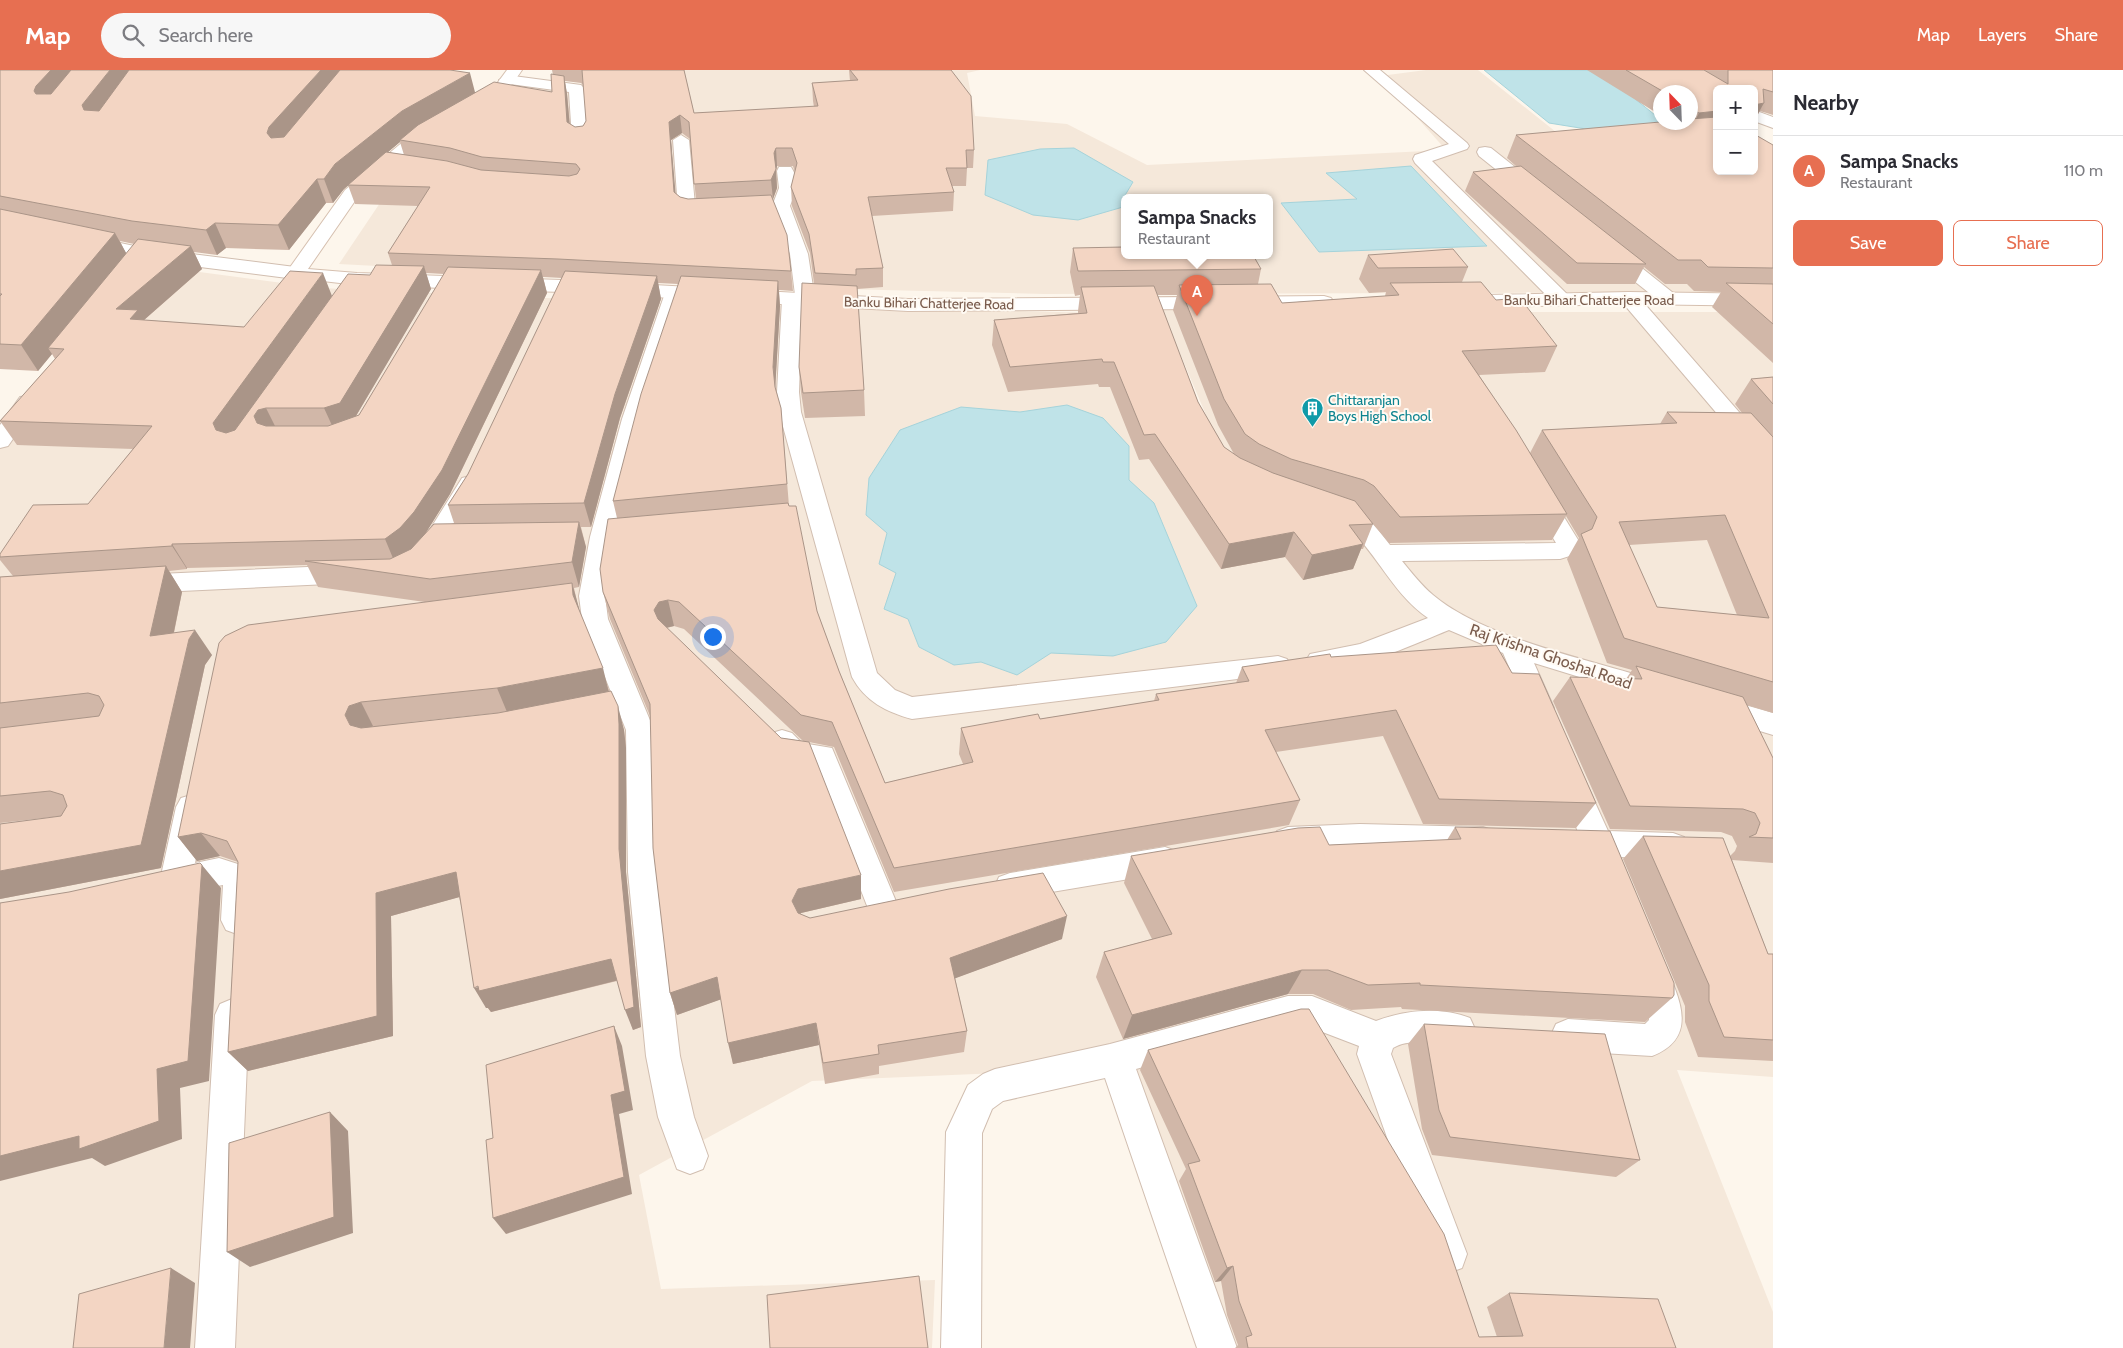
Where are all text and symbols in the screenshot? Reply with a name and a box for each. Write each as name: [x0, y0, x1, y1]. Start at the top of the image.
search box: [101, 13, 451, 58]
text: Map: [25, 21, 71, 50]
icon: search: [119, 21, 147, 49]
text: Search here: [159, 24, 253, 47]
text: Map: [1917, 24, 1950, 46]
text: Layers: [1978, 24, 2027, 46]
text: Share: [2055, 24, 2098, 46]
north arrow: [1653, 85, 1698, 130]
map controls: [1713, 85, 1758, 175]
button: +: [1713, 85, 1758, 130]
text: Nearby: [1793, 90, 1859, 115]
button: −: [1713, 130, 1758, 175]
text: Sampa Snacks: [1840, 150, 1958, 173]
text: A: [1804, 161, 1814, 180]
text: 110 m: [2064, 161, 2103, 180]
text: Restaurant: [1840, 173, 1912, 192]
popup: [1121, 194, 1273, 259]
text: Sampa Snacks: [1138, 206, 1256, 229]
button: Save: [1793, 220, 1943, 266]
button: Share: [1953, 220, 2103, 266]
text: Restaurant: [1138, 229, 1210, 248]
pin: A: [1181, 275, 1213, 316]
street label: Banku Bihari Chatterjee Road: [1504, 291, 1674, 309]
street label: Banku Bihari Chatterjee Road: [844, 293, 1014, 313]
place label: Chittaranjan Boys High School: [1328, 391, 1432, 425]
building icon: Chittaranjan Boys High School: [1300, 396, 1324, 427]
street label: Raj Krishna Ghoshal Road: [1467, 620, 1635, 693]
your location: [700, 624, 726, 650]

